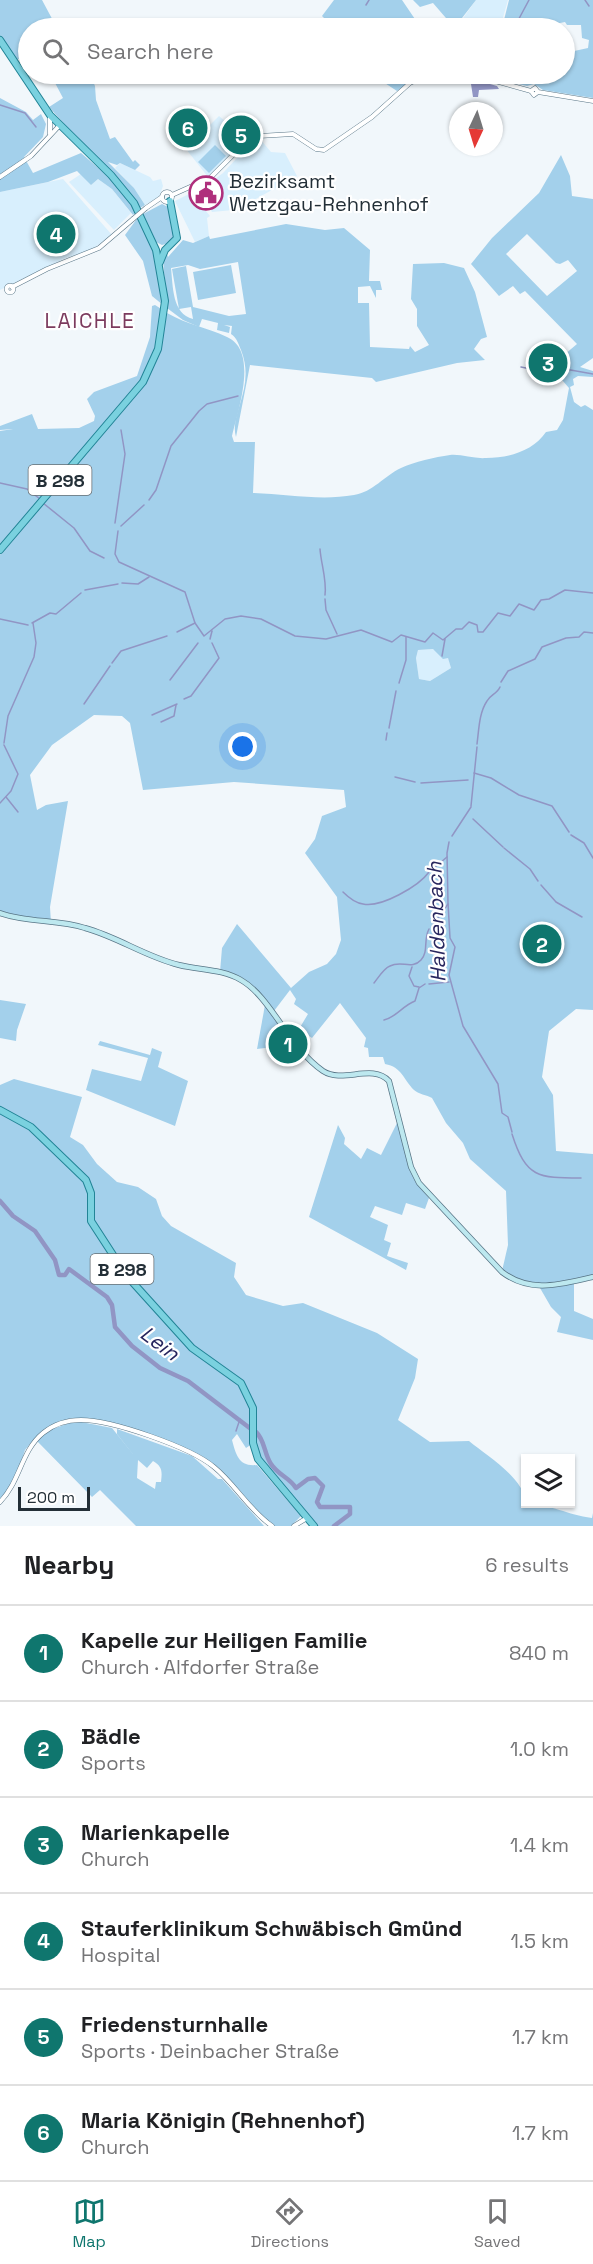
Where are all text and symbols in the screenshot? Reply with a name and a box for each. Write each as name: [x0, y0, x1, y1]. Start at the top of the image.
search box: [18, 18, 575, 84]
icon: search: [39, 35, 72, 68]
text: Search here: [87, 37, 214, 65]
north arrow: [449, 102, 503, 156]
pin: 6: [168, 106, 207, 150]
pin: 5: [222, 112, 260, 158]
place label: Bezirksamt Wetzgau-Rehnenhof: [229, 168, 429, 217]
public building icon: Bezirksamt Wetzgau-Rehnenhof: [188, 175, 224, 211]
pin: 4: [36, 212, 76, 256]
district label: LAICHLE: [45, 307, 135, 334]
pin: 3: [528, 340, 568, 386]
road number: B 298: [28, 465, 92, 495]
your location: [228, 732, 257, 761]
water label: Haldenbach: [420, 860, 452, 983]
pin: 2: [522, 922, 562, 966]
pin: 1: [268, 1022, 308, 1066]
road number: B 298: [90, 1254, 154, 1284]
water label: Lein: [135, 1320, 186, 1367]
map controls: [521, 1454, 575, 1508]
button: layers: [521, 1454, 575, 1508]
scale bar: [18, 1484, 90, 1512]
text: 200 m: [27, 1487, 75, 1508]
text: Nearby: [24, 1548, 114, 1582]
text: 6 results: [485, 1552, 569, 1578]
text: Kapelle zur Heiligen Familie: [81, 1626, 367, 1654]
text: 1: [39, 1640, 48, 1666]
text: 840 m: [509, 1640, 569, 1666]
text: Church · Alfdorfer Straße: [81, 1654, 319, 1680]
text: Bädle: [81, 1722, 141, 1750]
text: 2: [38, 1736, 49, 1762]
text: 1.0 km: [510, 1736, 569, 1762]
text: Sports: [81, 1750, 146, 1776]
text: Marienkapelle: [81, 1818, 230, 1846]
text: 3: [37, 1832, 50, 1858]
text: 1.4 km: [510, 1832, 569, 1858]
text: Church: [81, 1846, 150, 1872]
text: Stauferklinikum Schwäbisch Gmünd: [81, 1914, 462, 1942]
text: 4: [37, 1928, 50, 1954]
text: 1.5 km: [511, 1928, 569, 1954]
text: Hospital: [81, 1942, 160, 1968]
text: Friedensturnhalle: [81, 2010, 268, 2038]
text: 5: [38, 2024, 50, 2050]
text: 1.7 km: [512, 2024, 569, 2050]
text: Sports · Deinbacher Straße: [81, 2038, 339, 2064]
text: Maria Königin (Rehnenhof): [81, 2106, 365, 2134]
text: 6: [37, 2120, 50, 2146]
text: 1.7 km: [512, 2120, 569, 2146]
text: Church: [81, 2134, 150, 2160]
tab: Map: [72, 2195, 106, 2252]
tab: Directions: [251, 2195, 329, 2252]
tab: Saved: [474, 2195, 521, 2252]

